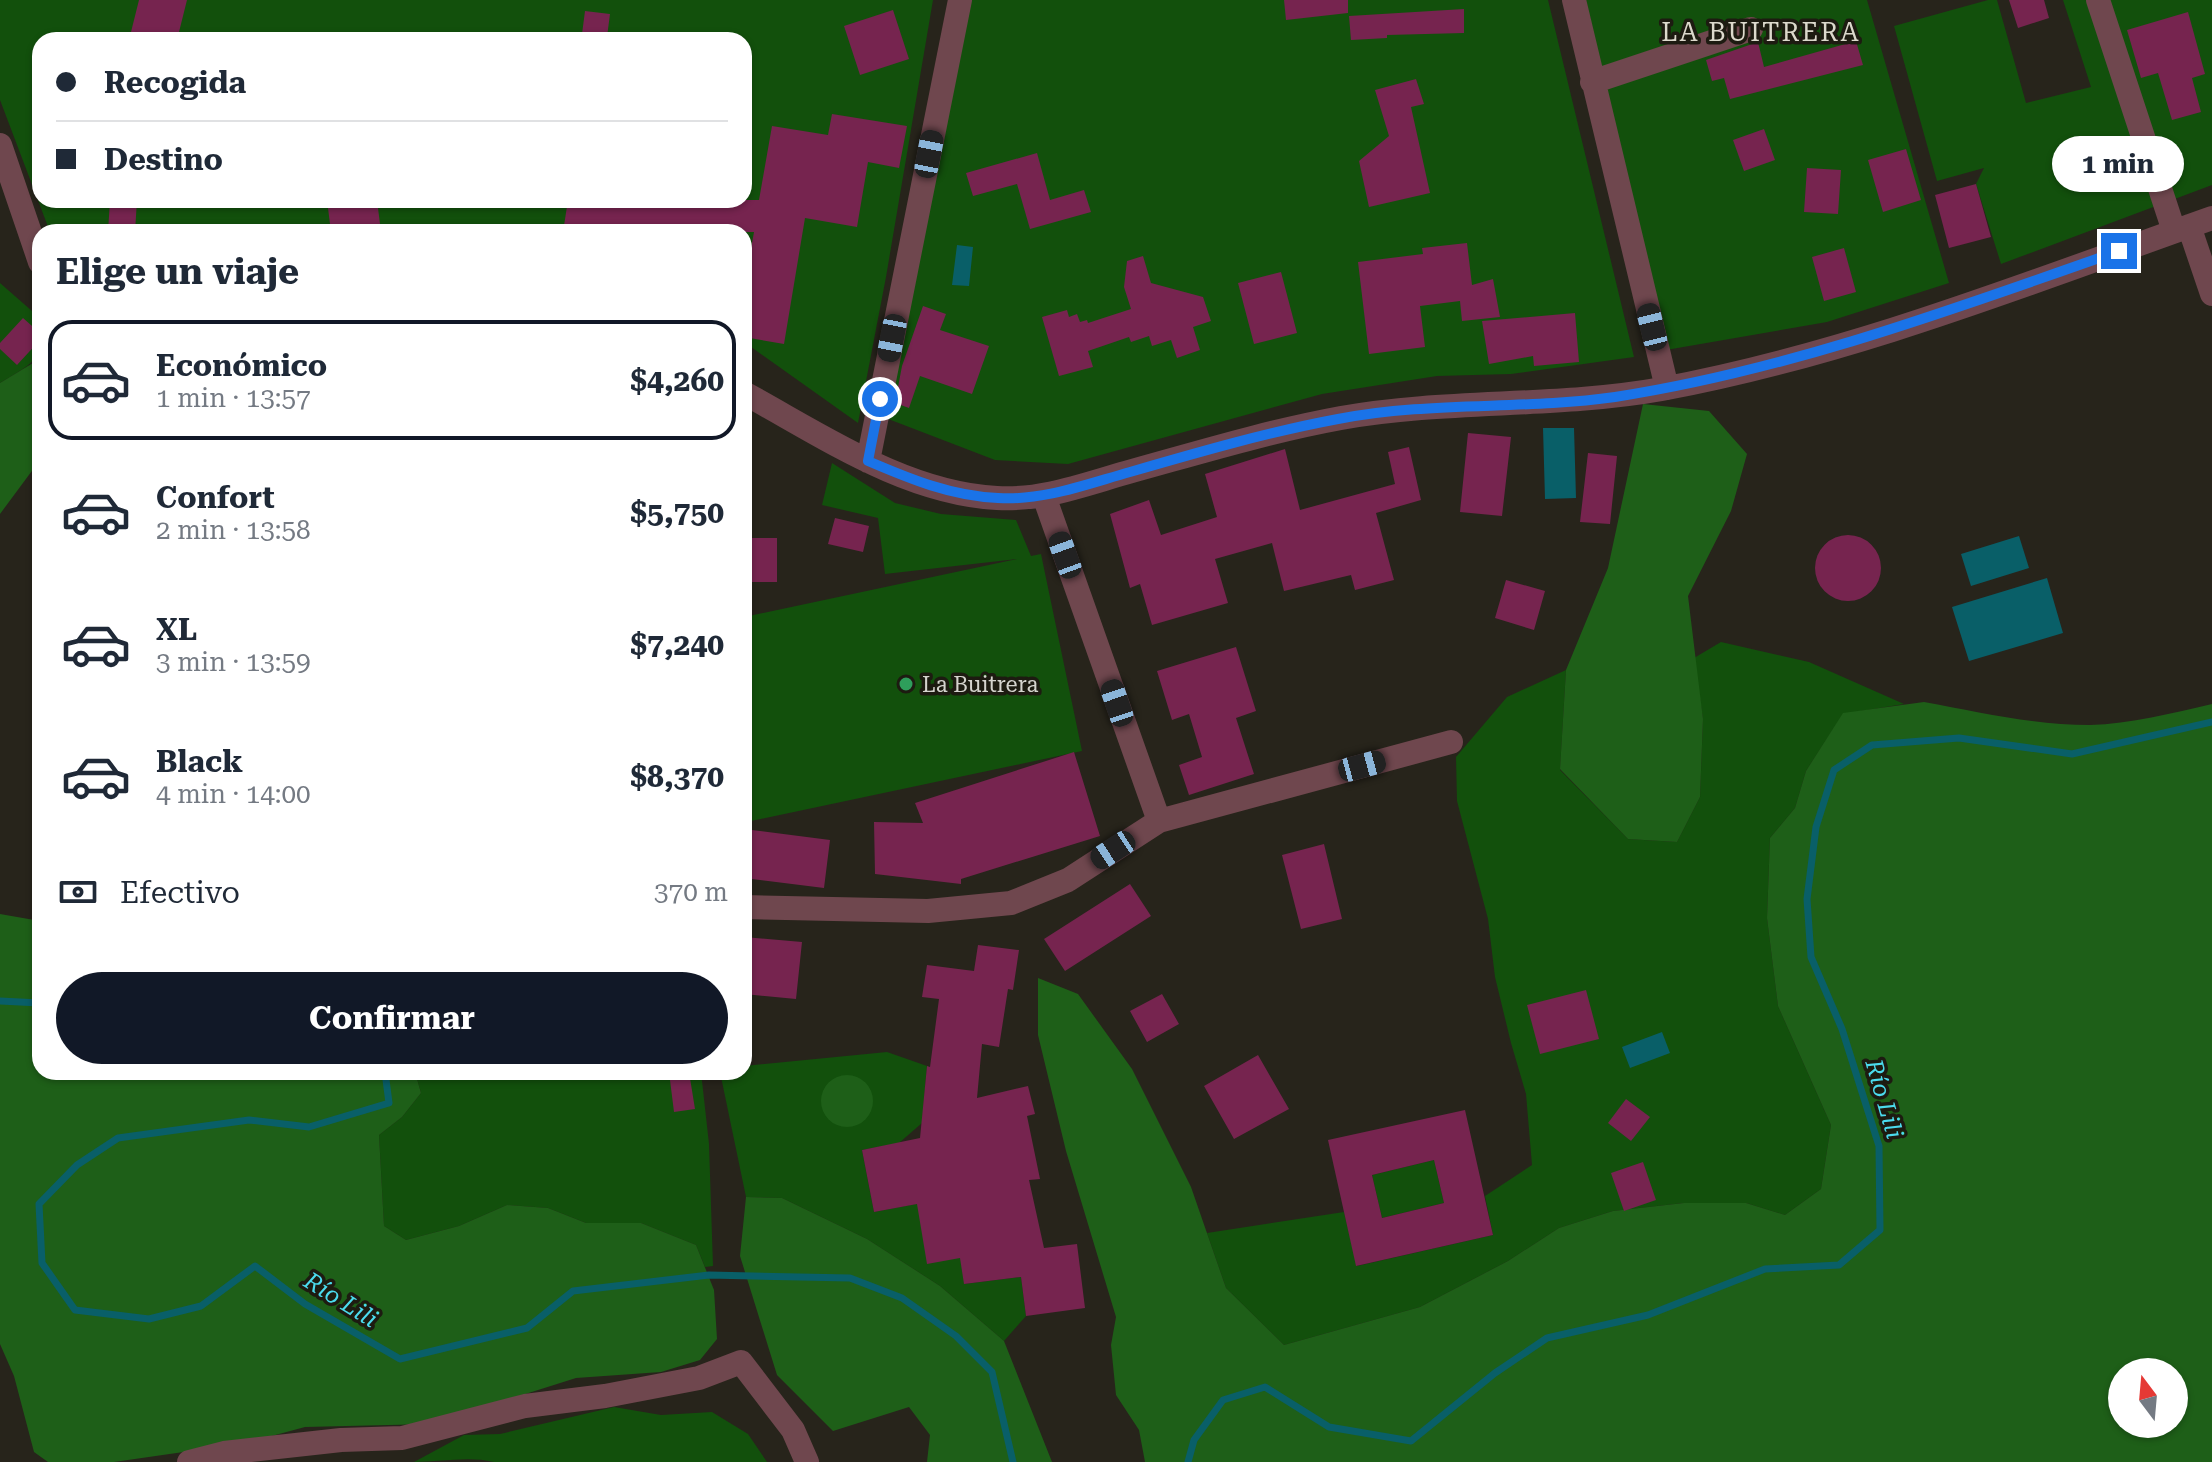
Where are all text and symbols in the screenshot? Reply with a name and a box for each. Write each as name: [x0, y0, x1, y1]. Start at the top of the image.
district label: LA BUITRERA: [1661, 17, 1861, 47]
text: Recogida: [104, 65, 246, 100]
car: [913, 128, 945, 180]
callout: 1 min: [2053, 135, 2185, 191]
text: Destino: [104, 142, 223, 177]
text: 1 min: [2082, 149, 2154, 179]
route end: [2101, 233, 2137, 269]
text: Elige un viaje: [56, 251, 299, 293]
car: [1635, 301, 1669, 353]
car: [876, 312, 908, 364]
icon: car: [60, 344, 132, 416]
text: Económico: [156, 348, 327, 383]
text: $4,260: [630, 363, 724, 398]
route start: [862, 381, 898, 417]
text: 1 min · 13:57: [156, 383, 311, 413]
icon: car: [60, 476, 132, 548]
text: Confort: [156, 480, 275, 515]
text: $5,750: [630, 495, 724, 530]
text: 2 min · 13:58: [156, 515, 311, 545]
car: [1046, 528, 1084, 582]
icon: car: [60, 608, 132, 680]
text: XL: [156, 612, 197, 647]
text: $7,240: [630, 627, 724, 662]
text: 3 min · 13:59: [156, 647, 311, 677]
place label: La Buitrera: [922, 672, 1039, 697]
marker: La Buitrera: [897, 675, 915, 693]
car: [1098, 676, 1136, 730]
icon: car: [60, 740, 132, 812]
text: Black: [156, 744, 243, 779]
car: [1336, 748, 1388, 784]
text: $8,370: [630, 759, 724, 794]
text: 4 min · 14:00: [156, 779, 311, 809]
car: [1086, 827, 1140, 873]
icon: cash: [56, 870, 100, 914]
text: Efectivo: [120, 875, 240, 910]
text: 370 m: [654, 877, 728, 907]
button: Confirmar: [56, 972, 728, 1064]
water label: Río Lili: [1859, 1055, 1909, 1142]
water label: Río Lili: [298, 1266, 383, 1333]
north arrow: [2108, 1358, 2188, 1438]
map controls: [2108, 1358, 2188, 1438]

